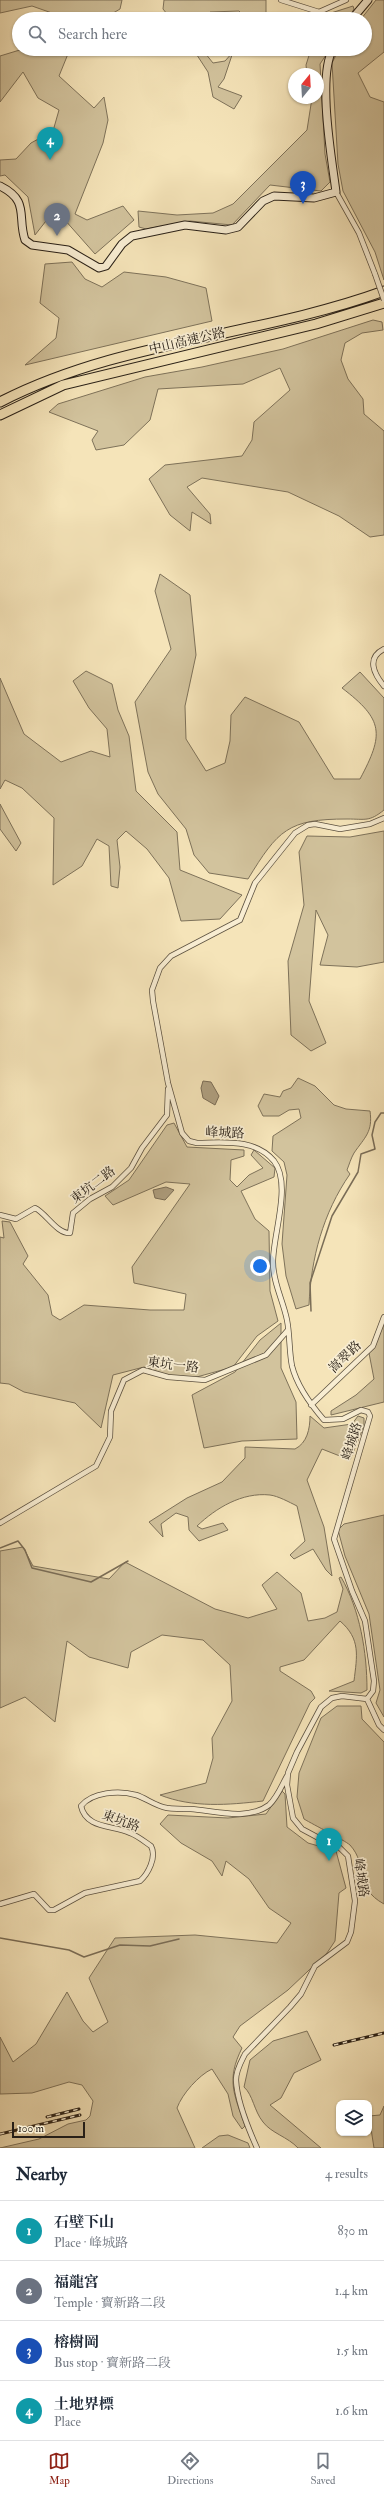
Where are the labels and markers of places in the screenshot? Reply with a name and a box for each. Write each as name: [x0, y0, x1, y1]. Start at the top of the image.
pin: 4: [37, 127, 63, 160]
pin: 3: [290, 171, 316, 204]
pin: 2: [44, 203, 70, 236]
pin: 1: [316, 1828, 342, 1861]

